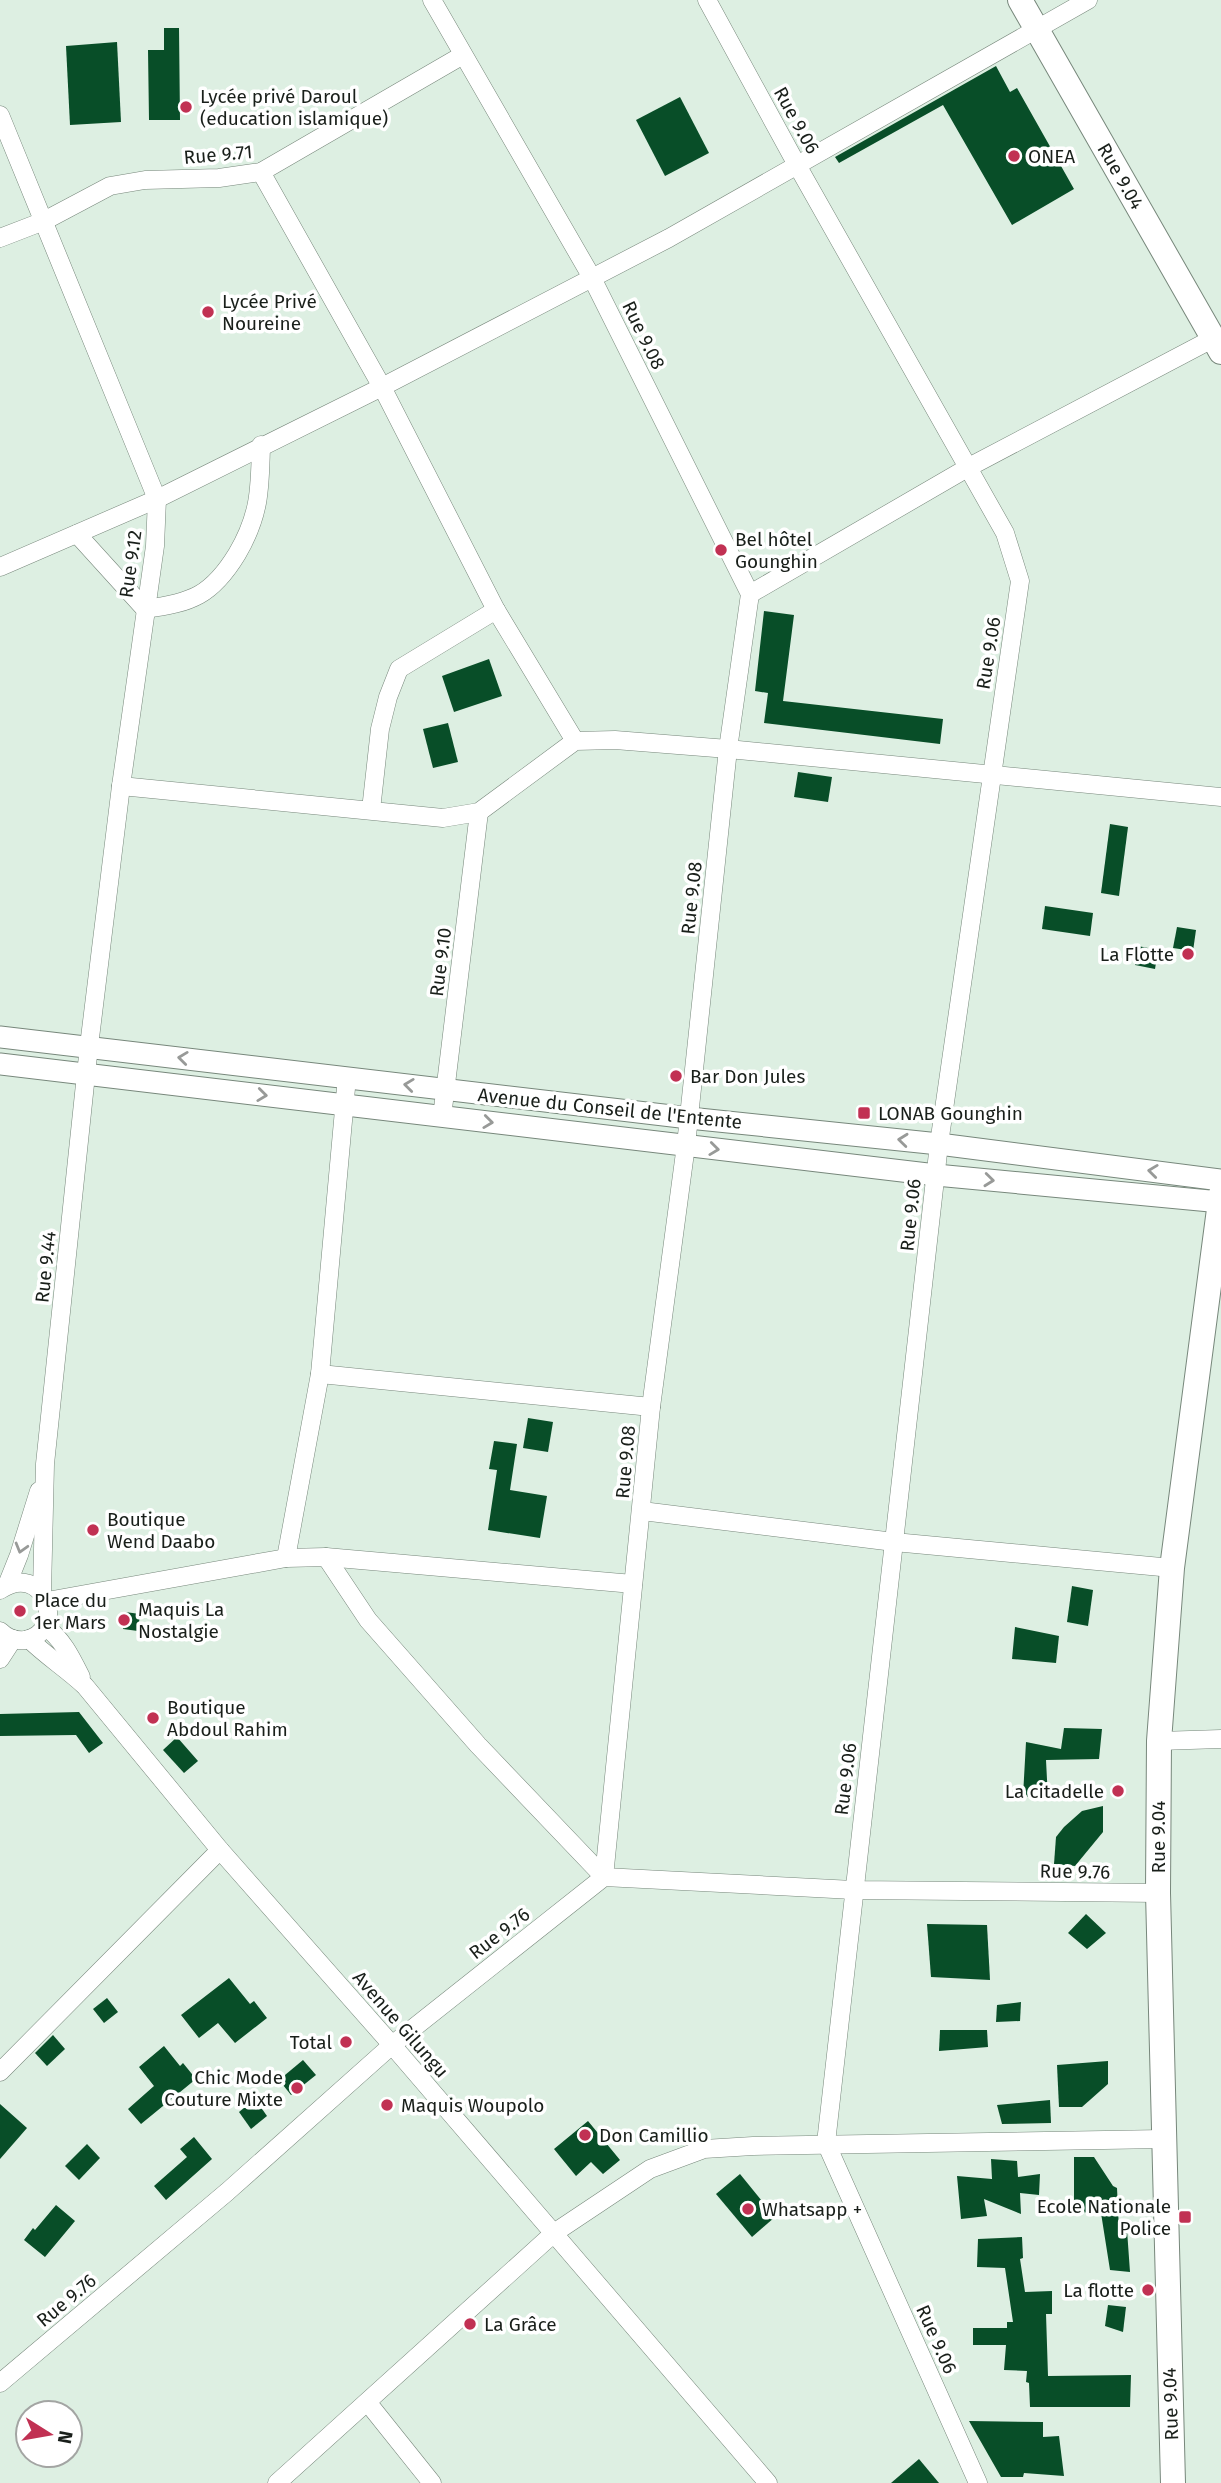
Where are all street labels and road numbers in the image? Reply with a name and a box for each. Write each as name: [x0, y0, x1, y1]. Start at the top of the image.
street label: Rue 9.06: [769, 83, 824, 158]
street label: Rue 9.04: [1092, 139, 1149, 214]
street label: Rue 9.71: [183, 140, 253, 169]
street label: Rue 9.08: [617, 297, 670, 373]
street label: Rue 9.12: [114, 529, 147, 599]
street label: Rue 9.06: [971, 615, 1006, 691]
street label: Rue 9.08: [676, 860, 707, 936]
street label: Rue 9.10: [425, 926, 456, 998]
street label: Avenue du Conseil de l'Entente: [477, 1083, 743, 1134]
street label: Rue 9.06: [895, 1178, 926, 1253]
street label: Rue 9.44: [30, 1230, 61, 1304]
street label: Rue 9.08: [611, 1425, 640, 1500]
street label: Rue 9.06: [830, 1741, 861, 1817]
street label: Rue 9.04: [1147, 1801, 1170, 1873]
street label: Rue 9.76: [1039, 1859, 1110, 1884]
street label: Rue 9.76: [464, 1903, 534, 1964]
street label: Avenue Gilungu: [348, 1966, 453, 2082]
street label: Rue 9.76: [32, 2269, 101, 2332]
street label: Rue 9.06: [911, 2301, 962, 2377]
street label: Rue 9.04: [1158, 2367, 1183, 2441]

